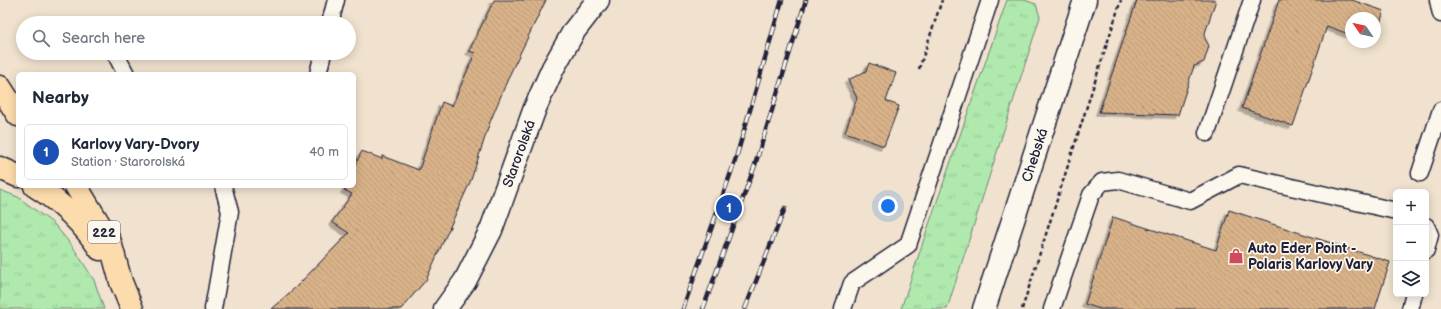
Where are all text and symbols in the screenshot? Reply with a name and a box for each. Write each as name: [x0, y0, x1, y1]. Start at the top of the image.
north arrow: [1345, 12, 1381, 48]
search box: [16, 16, 356, 60]
icon: search: [30, 27, 52, 49]
text: Search here: [62, 29, 145, 48]
text: Nearby: [32, 88, 89, 108]
street label: Starorolská: [499, 118, 539, 190]
street label: Chebská: [1018, 126, 1052, 184]
text: Karlovy Vary-Dvory: [71, 135, 199, 154]
text: 1: [43, 144, 49, 160]
text: 40 m: [309, 144, 339, 160]
text: Station · Starorolská: [71, 154, 185, 170]
map controls: [1393, 189, 1429, 297]
button: +: [1393, 189, 1429, 225]
pin: 1: [716, 193, 742, 223]
your location: [878, 196, 898, 216]
road number: 222: [88, 221, 120, 243]
button: −: [1393, 225, 1429, 261]
place label: Auto Eder Point - Polaris Karlovy Vary: [1247, 240, 1374, 273]
shop icon: Auto Eder Point - Polaris Karlovy Vary: [1227, 247, 1245, 265]
button: layers: [1393, 261, 1429, 297]

